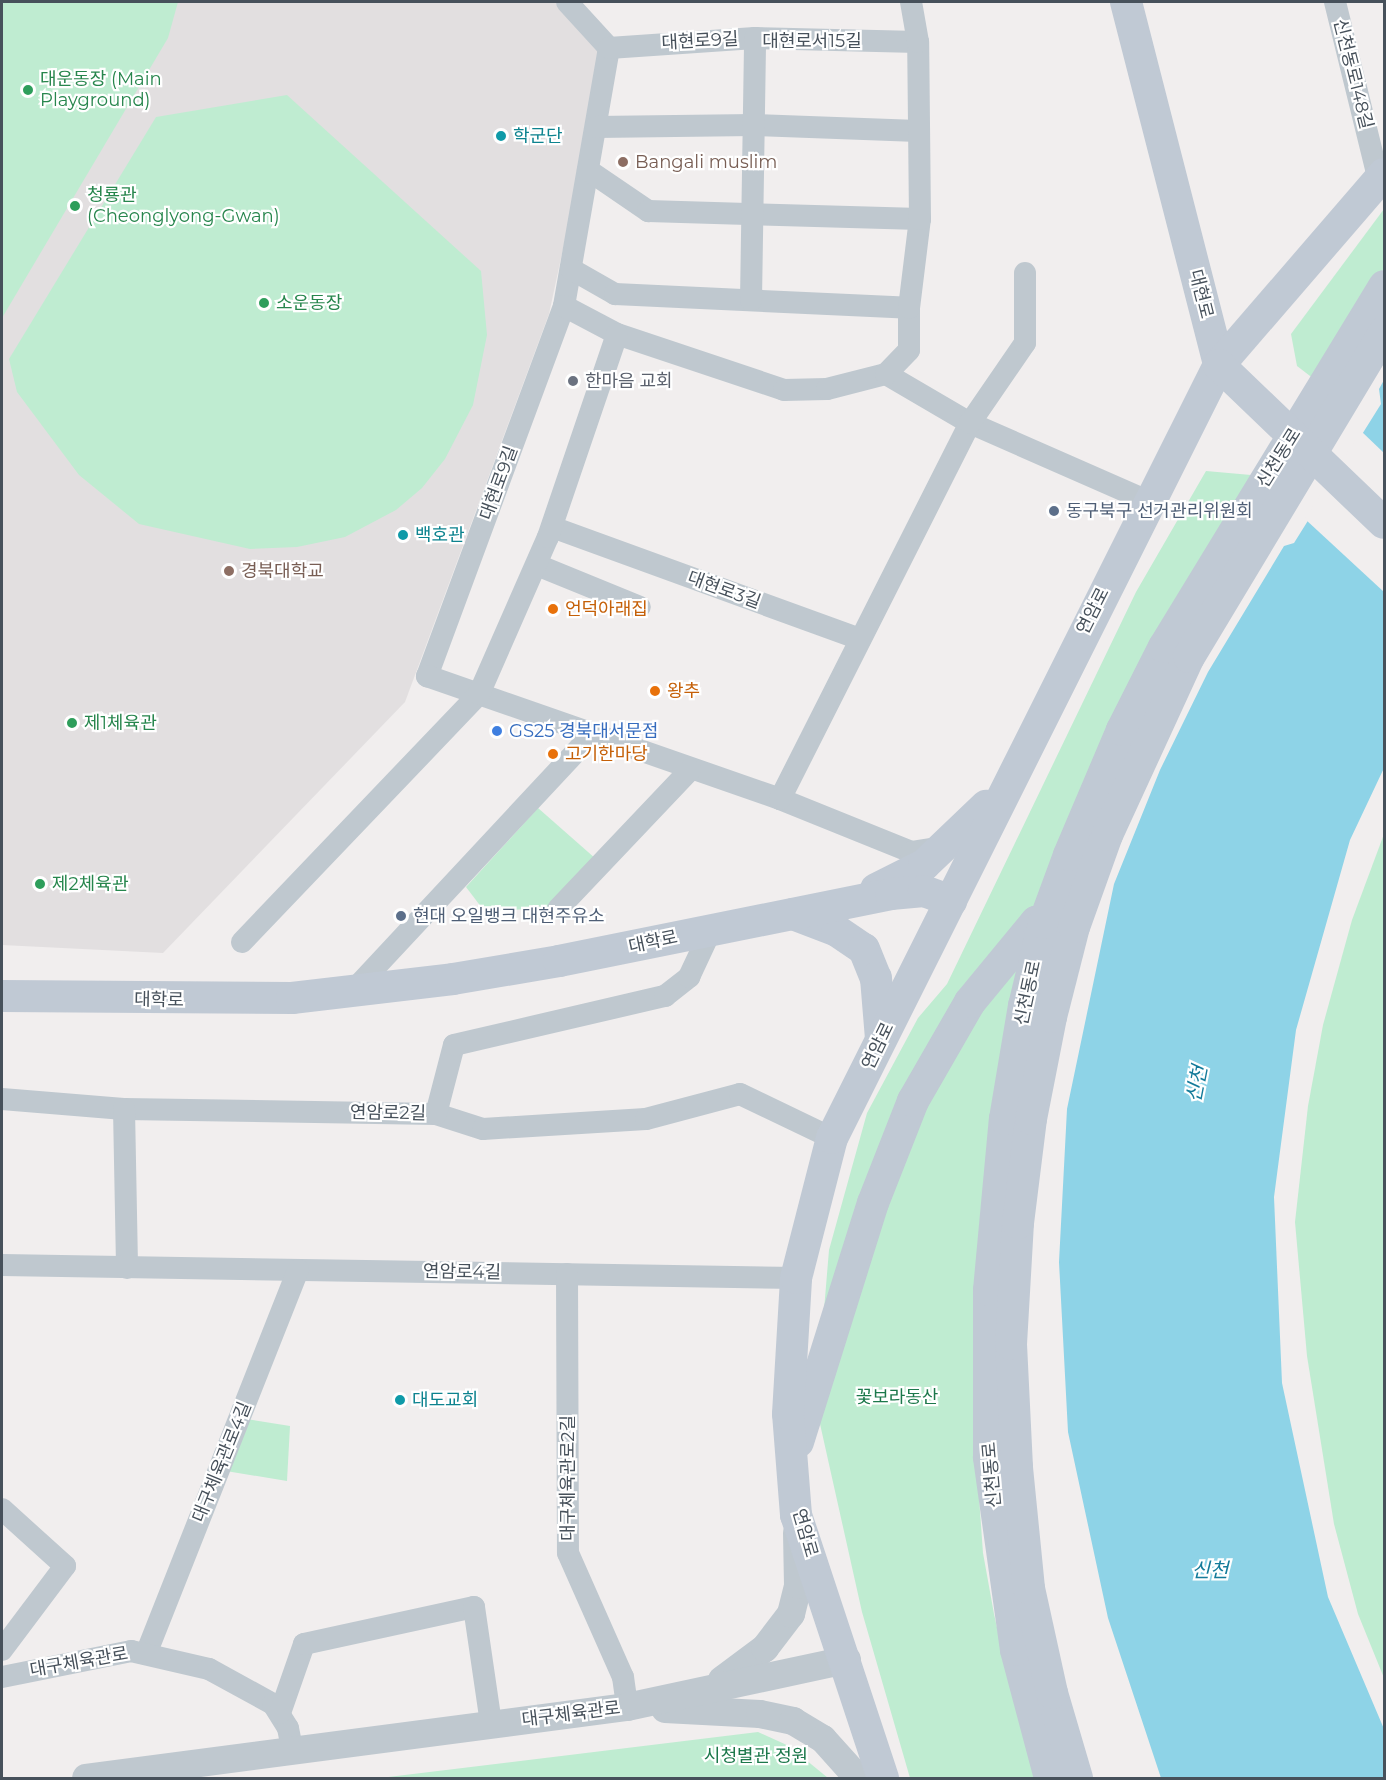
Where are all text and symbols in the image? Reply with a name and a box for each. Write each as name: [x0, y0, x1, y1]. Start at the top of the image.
street label: 신천동로148길: [1329, 17, 1377, 131]
street label: 대현로9길: [661, 28, 739, 54]
street label: 대현로서15길: [762, 30, 862, 52]
place label: 대운동장 (Main Playground): [40, 69, 162, 112]
marker: 대운동장 (Main Playground): [21, 83, 35, 97]
place label: 학군단: [513, 125, 563, 147]
marker: 학군단: [494, 129, 508, 143]
place label: Bangali muslim: [635, 151, 777, 173]
marker: Bangali muslim: [616, 155, 630, 169]
place label: 청룡관 (Cheonglyong-Gwan): [87, 185, 280, 228]
marker: 청룡관 (Cheonglyong-Gwan): [68, 199, 82, 213]
street label: 대현로: [1185, 267, 1217, 321]
place label: 소운동장: [276, 292, 342, 314]
marker: 소운동장: [257, 296, 271, 310]
place label: 한마음 교회: [585, 370, 673, 392]
marker: 한마음 교회: [566, 374, 580, 388]
street label: 신천동로: [1252, 424, 1306, 492]
street label: 대현로9길: [476, 443, 522, 523]
place label: 동구북구 선거관리위원회: [1066, 500, 1253, 522]
marker: 동구북구 선거관리위원회: [1047, 504, 1061, 518]
place label: 백호관: [415, 524, 465, 546]
marker: 백호관: [396, 528, 410, 542]
place label: 경북대학교: [241, 560, 324, 582]
marker: 경북대학교: [222, 564, 236, 578]
street label: 대현로3길: [684, 567, 764, 613]
street label: 연암로: [1072, 584, 1114, 638]
place label: 언덕아래집: [565, 598, 648, 620]
marker: 언덕아래집: [546, 602, 560, 616]
place label: 왕추: [667, 680, 700, 702]
marker: 왕추: [648, 684, 662, 698]
place label: 제1체육관: [84, 712, 157, 734]
marker: 제1체육관: [65, 716, 79, 730]
place label: GS25 경북대서문점: [509, 720, 658, 742]
marker: GS25 경북대서문점: [490, 724, 504, 738]
place label: 고기한마당: [565, 743, 648, 765]
marker: 고기한마당: [546, 747, 560, 761]
place label: 제2체육관: [52, 873, 128, 895]
marker: 제2체육관: [33, 877, 47, 891]
place label: 현대 오일뱅크 대현주유소: [413, 905, 605, 927]
marker: 현대 오일뱅크 대현주유소: [394, 909, 408, 923]
street label: 대학로: [626, 926, 680, 958]
street label: 신천동로: [1011, 958, 1045, 1028]
street label: 대학로: [134, 989, 184, 1011]
street label: 연암로: [857, 1019, 899, 1073]
water label: 신천: [1182, 1064, 1212, 1104]
street label: 연암로2길: [350, 1102, 426, 1124]
street label: 연암로4길: [423, 1261, 501, 1283]
park label: 꽃보라동산: [856, 1386, 938, 1408]
place label: 대도교회: [412, 1389, 478, 1411]
marker: 대도교회: [393, 1393, 407, 1407]
street label: 대구체육관로4길: [188, 1399, 256, 1525]
street label: 대구체육관로2길: [557, 1415, 579, 1541]
street label: 신천동로: [978, 1441, 1006, 1509]
street label: 연암로: [788, 1506, 822, 1560]
water label: 신천: [1192, 1558, 1228, 1582]
street label: 대구체육관로: [28, 1643, 130, 1681]
street label: 대구체육관로: [520, 1697, 622, 1731]
park label: 시청별관 정원: [704, 1745, 808, 1767]

